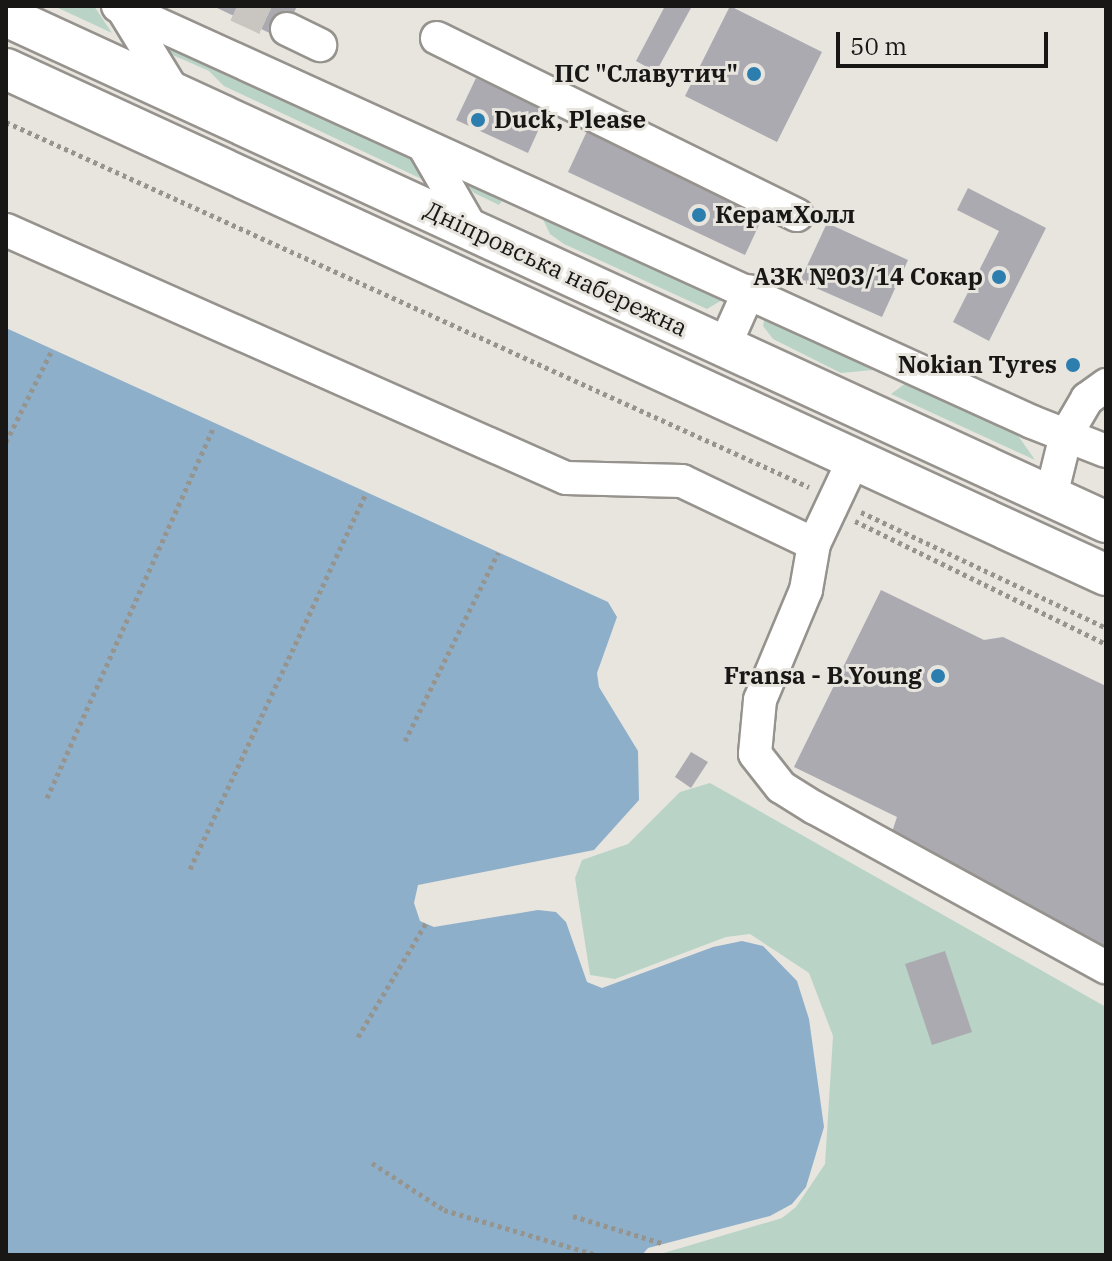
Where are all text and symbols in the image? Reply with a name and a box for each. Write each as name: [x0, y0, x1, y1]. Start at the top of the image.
scale bar: [840, 16, 1052, 66]
text: 50 m: [850, 30, 907, 62]
place label: ПС "Славутич": [554, 60, 738, 88]
marker: ПС "Славутич": [745, 65, 763, 83]
place label: Duck, Please: [494, 106, 646, 134]
marker: Duck, Please: [469, 111, 487, 129]
street label: Дніпровська набережна: [420, 195, 692, 343]
place label: КерамХолл: [715, 201, 855, 229]
marker: КерамХолл: [690, 206, 708, 224]
place label: АЗК №03/14 Сокар: [753, 263, 983, 291]
marker: АЗК №03/14 Сокар: [990, 268, 1008, 286]
place label: Nokian Tyres: [898, 351, 1057, 379]
marker: Nokian Tyres: [1064, 356, 1082, 374]
place label: Fransa - B.Young: [724, 662, 922, 690]
marker: Fransa - B.Young: [929, 667, 947, 685]

